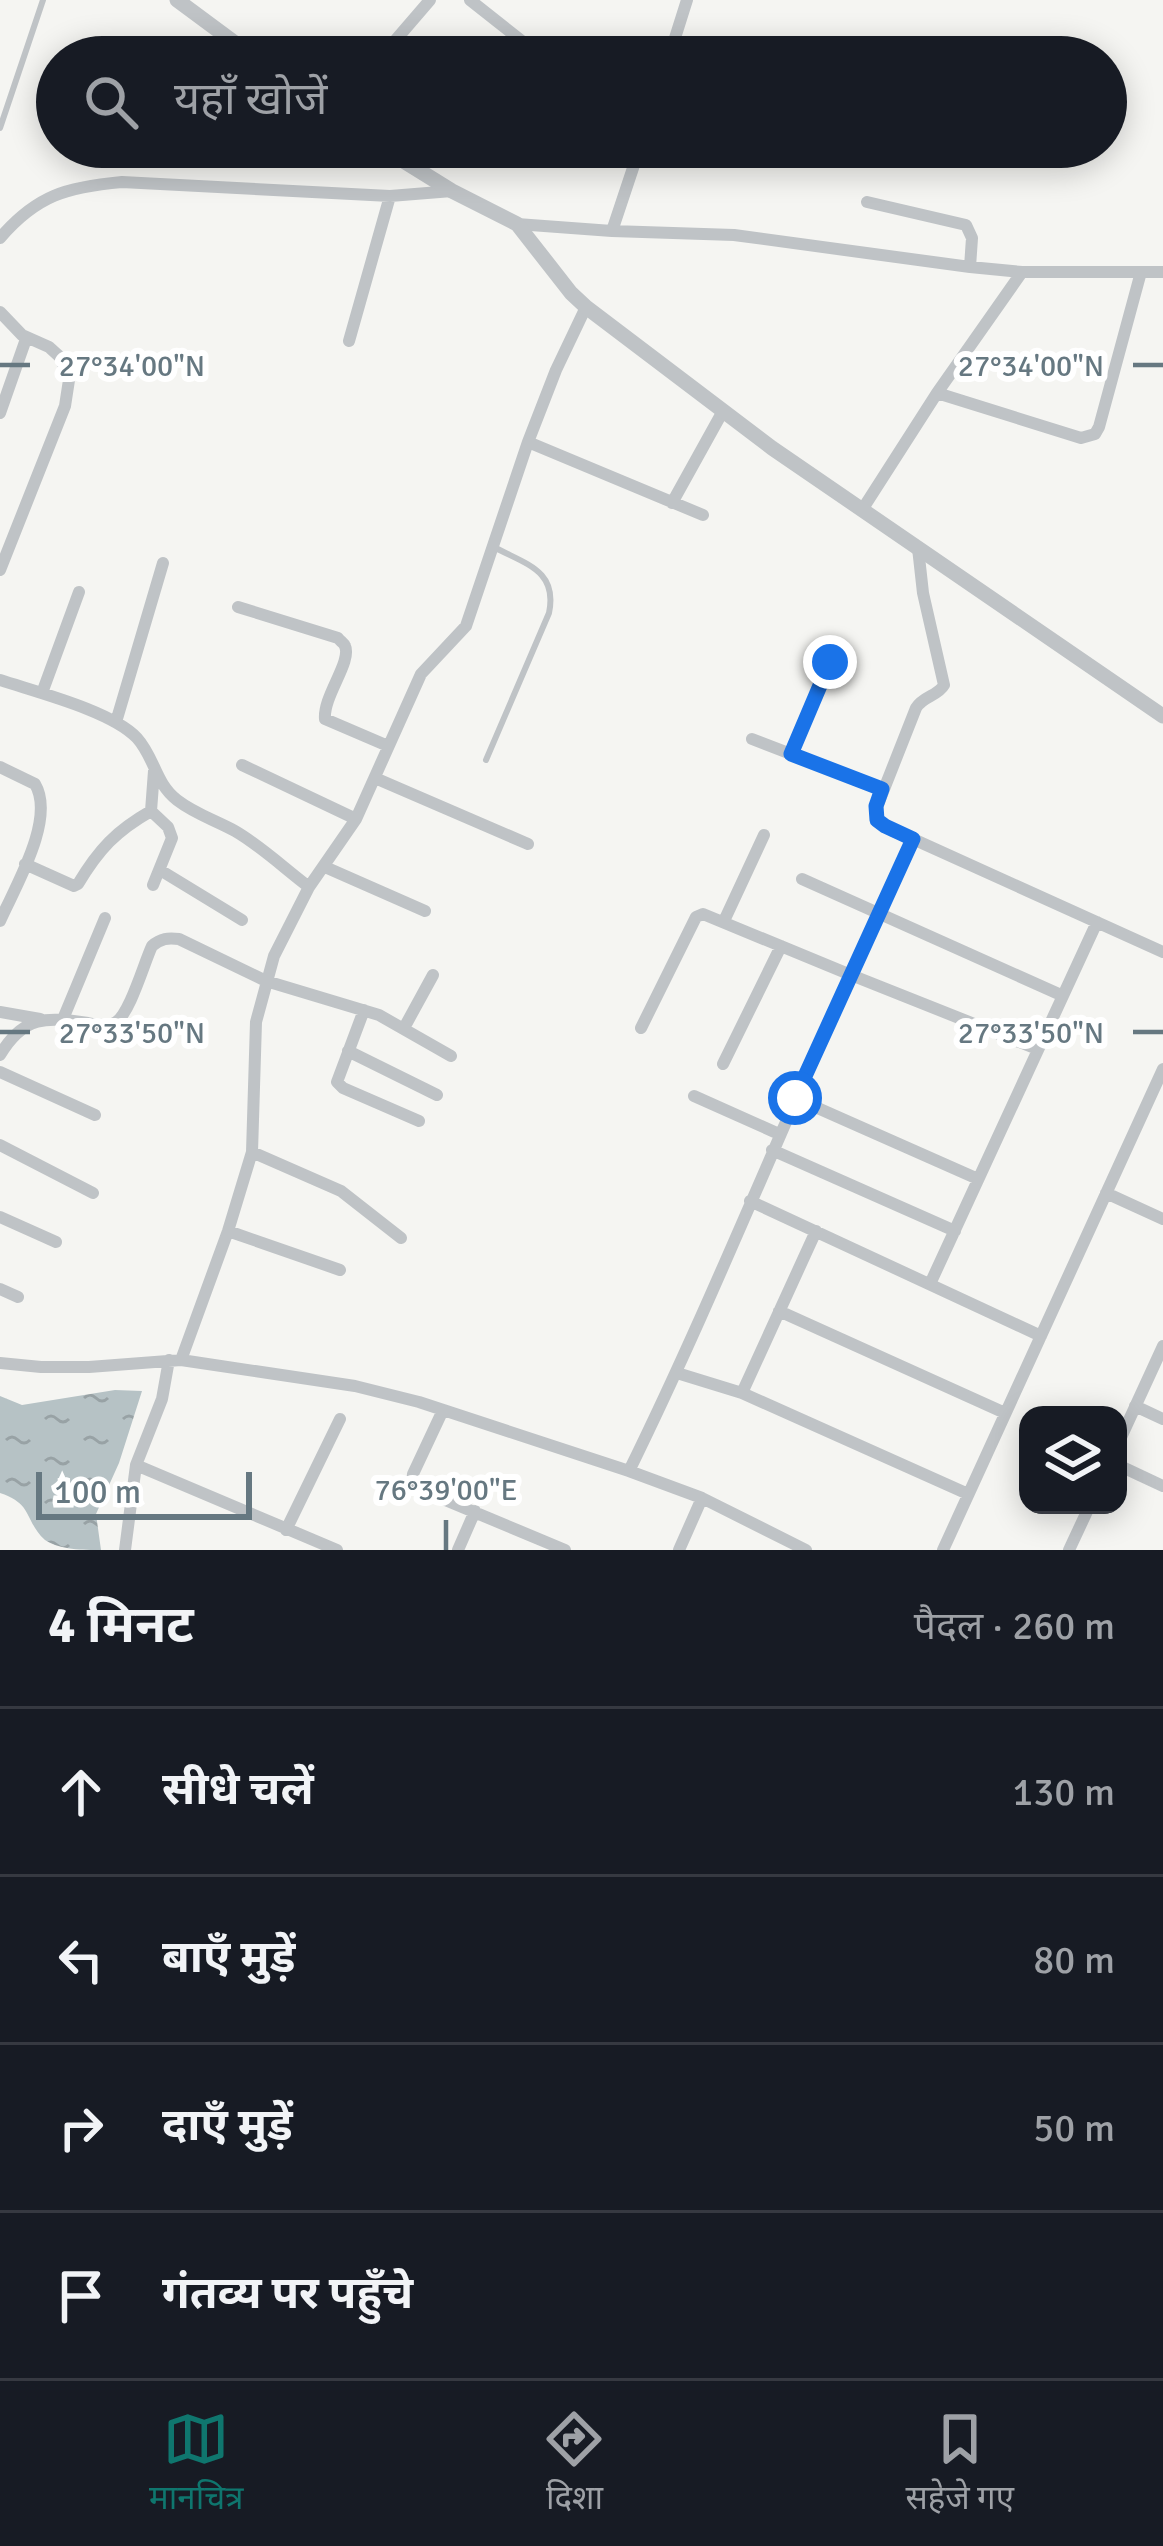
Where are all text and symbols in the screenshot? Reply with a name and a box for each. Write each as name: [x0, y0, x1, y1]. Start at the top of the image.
search box: [36, 36, 1127, 168]
icon: search: [78, 69, 144, 135]
text: यहाँ खोजें: [174, 72, 327, 127]
text: 27°34'00"N: [59, 348, 205, 385]
text: 27°34'00"N: [958, 348, 1104, 385]
route end: [803, 635, 857, 689]
text: 27°33'50"N: [59, 1015, 205, 1052]
text: 27°33'50"N: [958, 1015, 1104, 1052]
route start: [768, 1071, 822, 1125]
map controls: [1019, 1406, 1127, 1514]
button: layers: [1019, 1406, 1127, 1514]
scale bar: [36, 1466, 252, 1519]
text: 100 m: [54, 1472, 141, 1513]
text: 76°39'00"E: [375, 1472, 518, 1509]
text: 4 मिनट: [48, 1594, 194, 1657]
text: पैदल · 260 m: [914, 1602, 1115, 1650]
icon: ahead: [48, 1759, 114, 1825]
text: सीधे चलें: [162, 1762, 314, 1817]
text: 130 m: [1012, 1768, 1115, 1816]
icon: left: [48, 1927, 114, 1993]
text: बाएँ मुड़ें: [162, 1930, 295, 1985]
text: 80 m: [1033, 1936, 1115, 1984]
icon: right: [48, 2095, 114, 2161]
text: दाएँ मुड़ें: [162, 2098, 293, 2153]
text: 50 m: [1033, 2104, 1115, 2152]
icon: arrive: [48, 2263, 114, 2329]
text: गंतव्य पर पहुँचे: [162, 2266, 413, 2321]
tab: मानचित्र: [149, 2406, 243, 2522]
tab: दिशा: [541, 2406, 607, 2522]
tab: सहेजे गए: [906, 2406, 1014, 2522]

